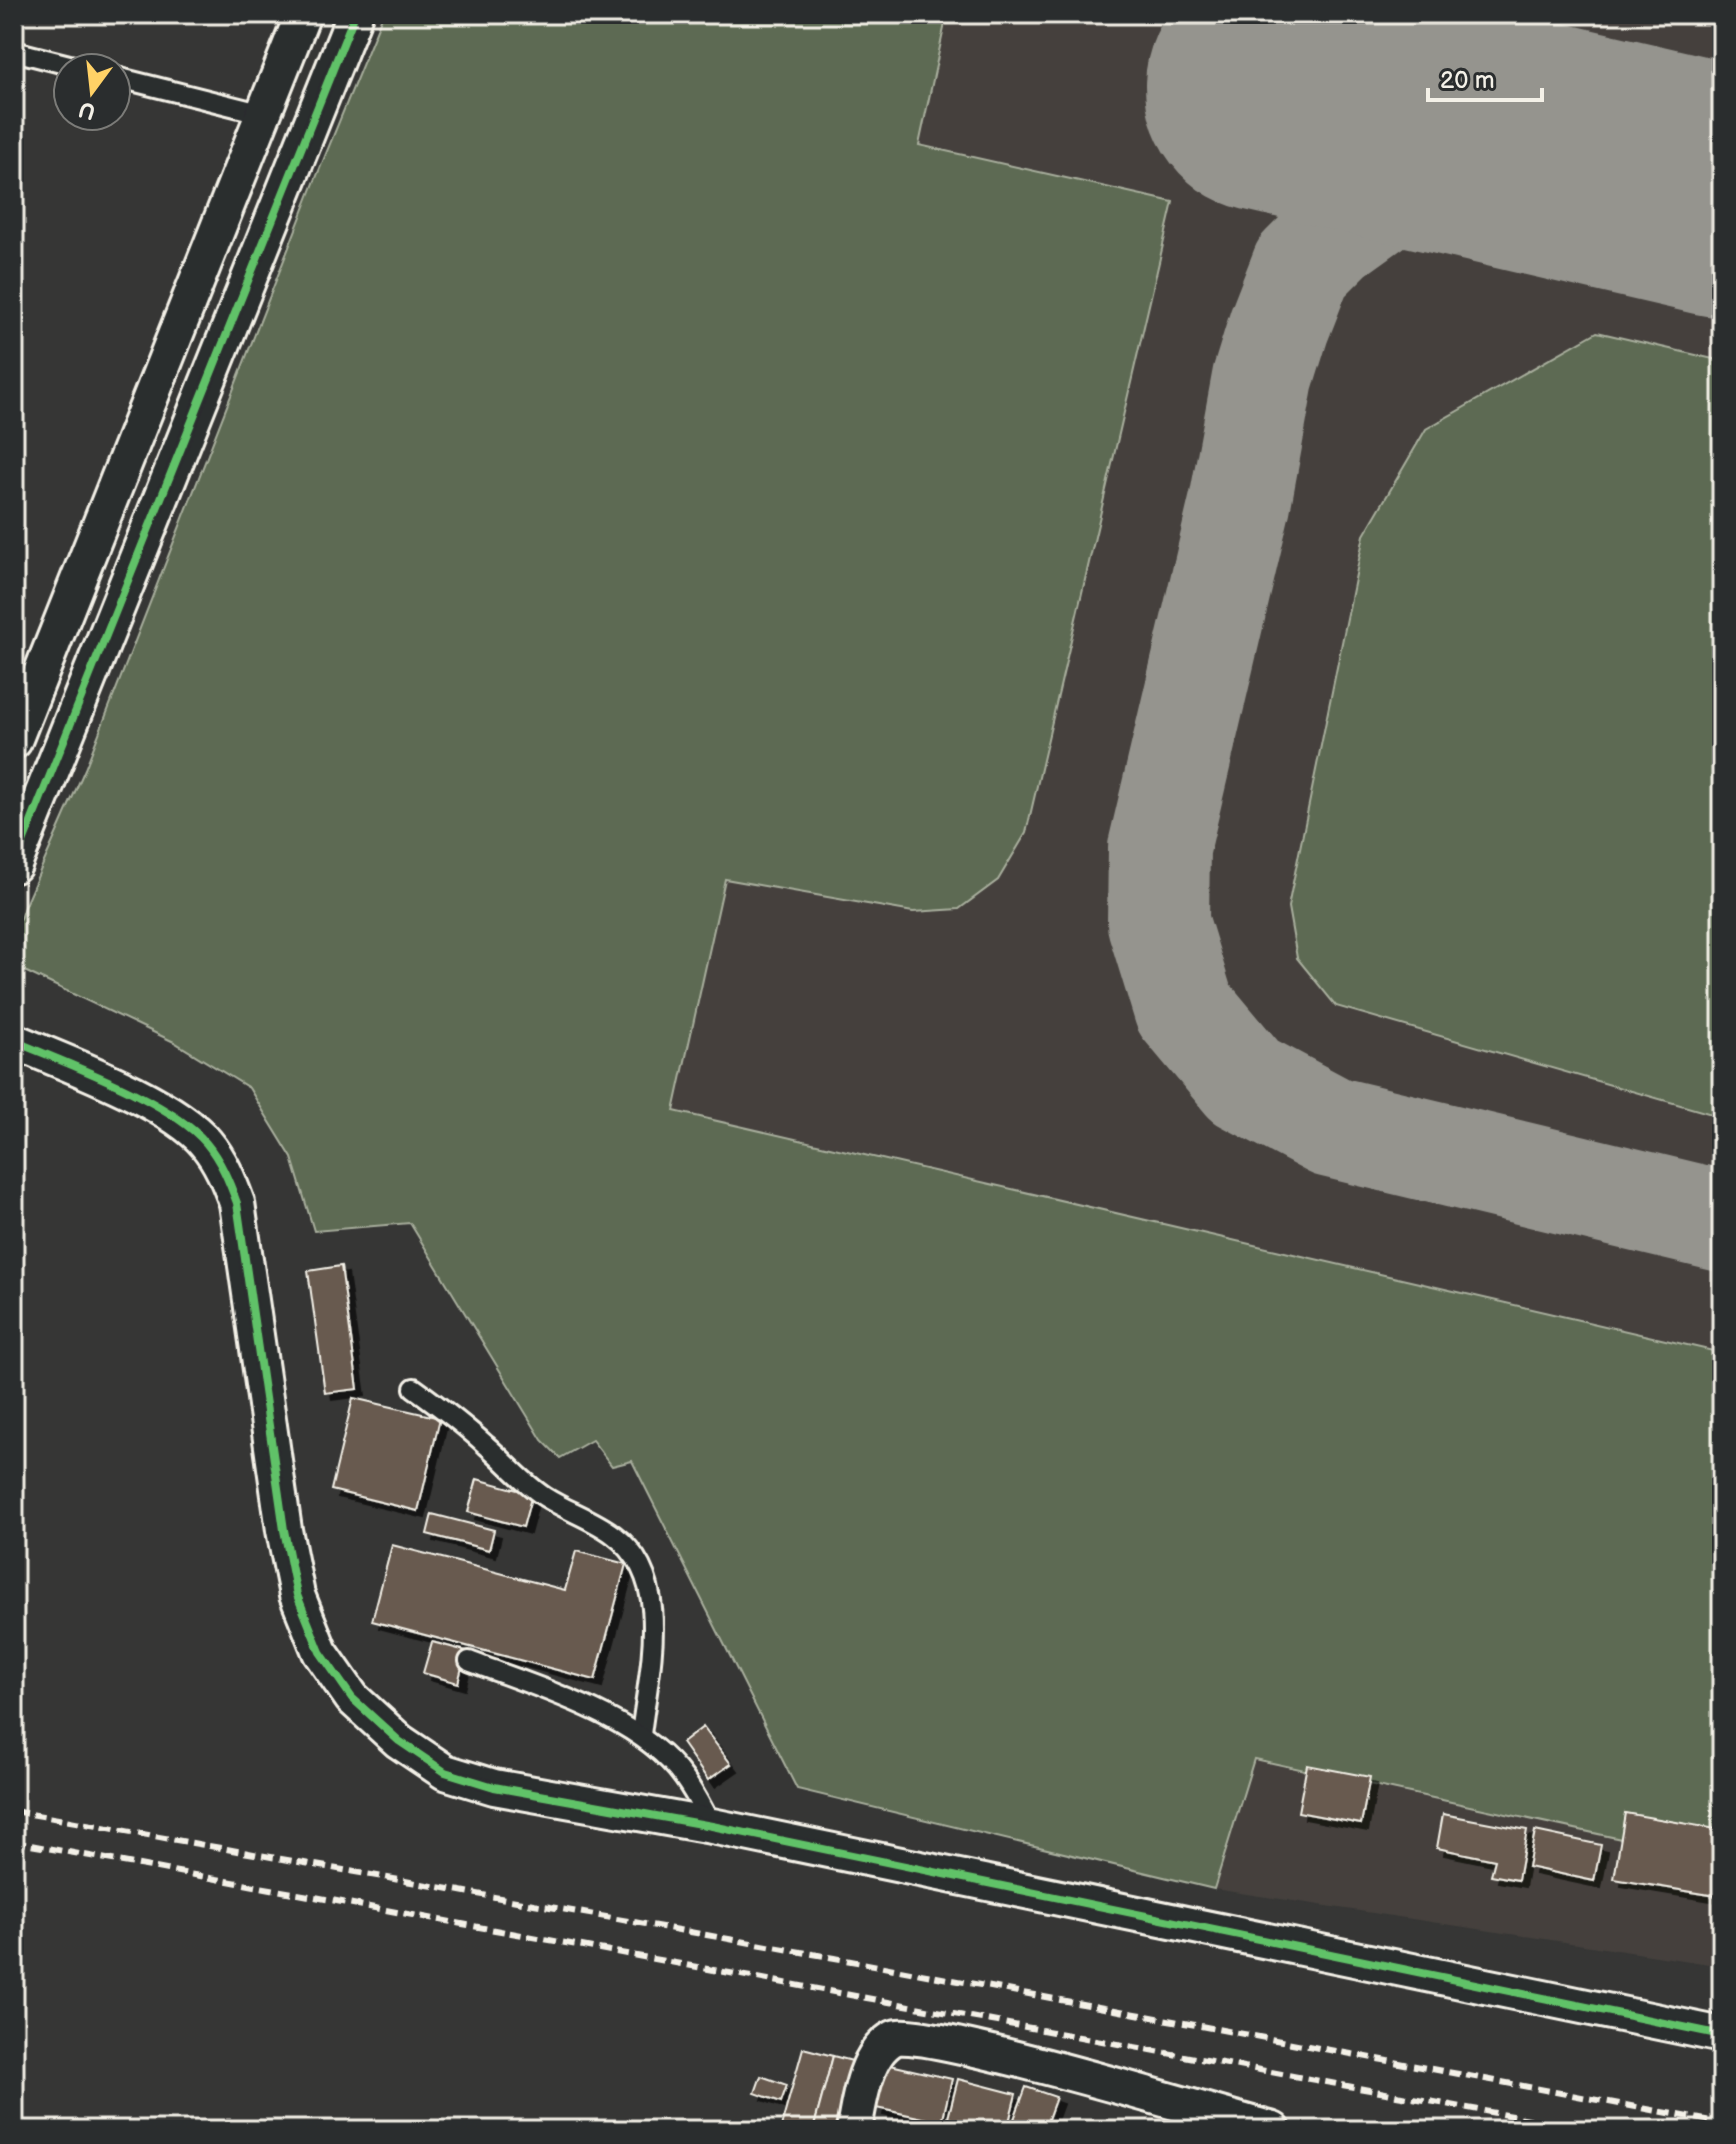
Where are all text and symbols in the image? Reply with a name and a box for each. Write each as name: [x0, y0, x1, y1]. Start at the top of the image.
north arrow: [52, 52, 132, 132]
scale bar: [1428, 52, 1542, 102]
text: 20 m: [1440, 66, 1495, 95]
text: U: [76, 95, 98, 125]

